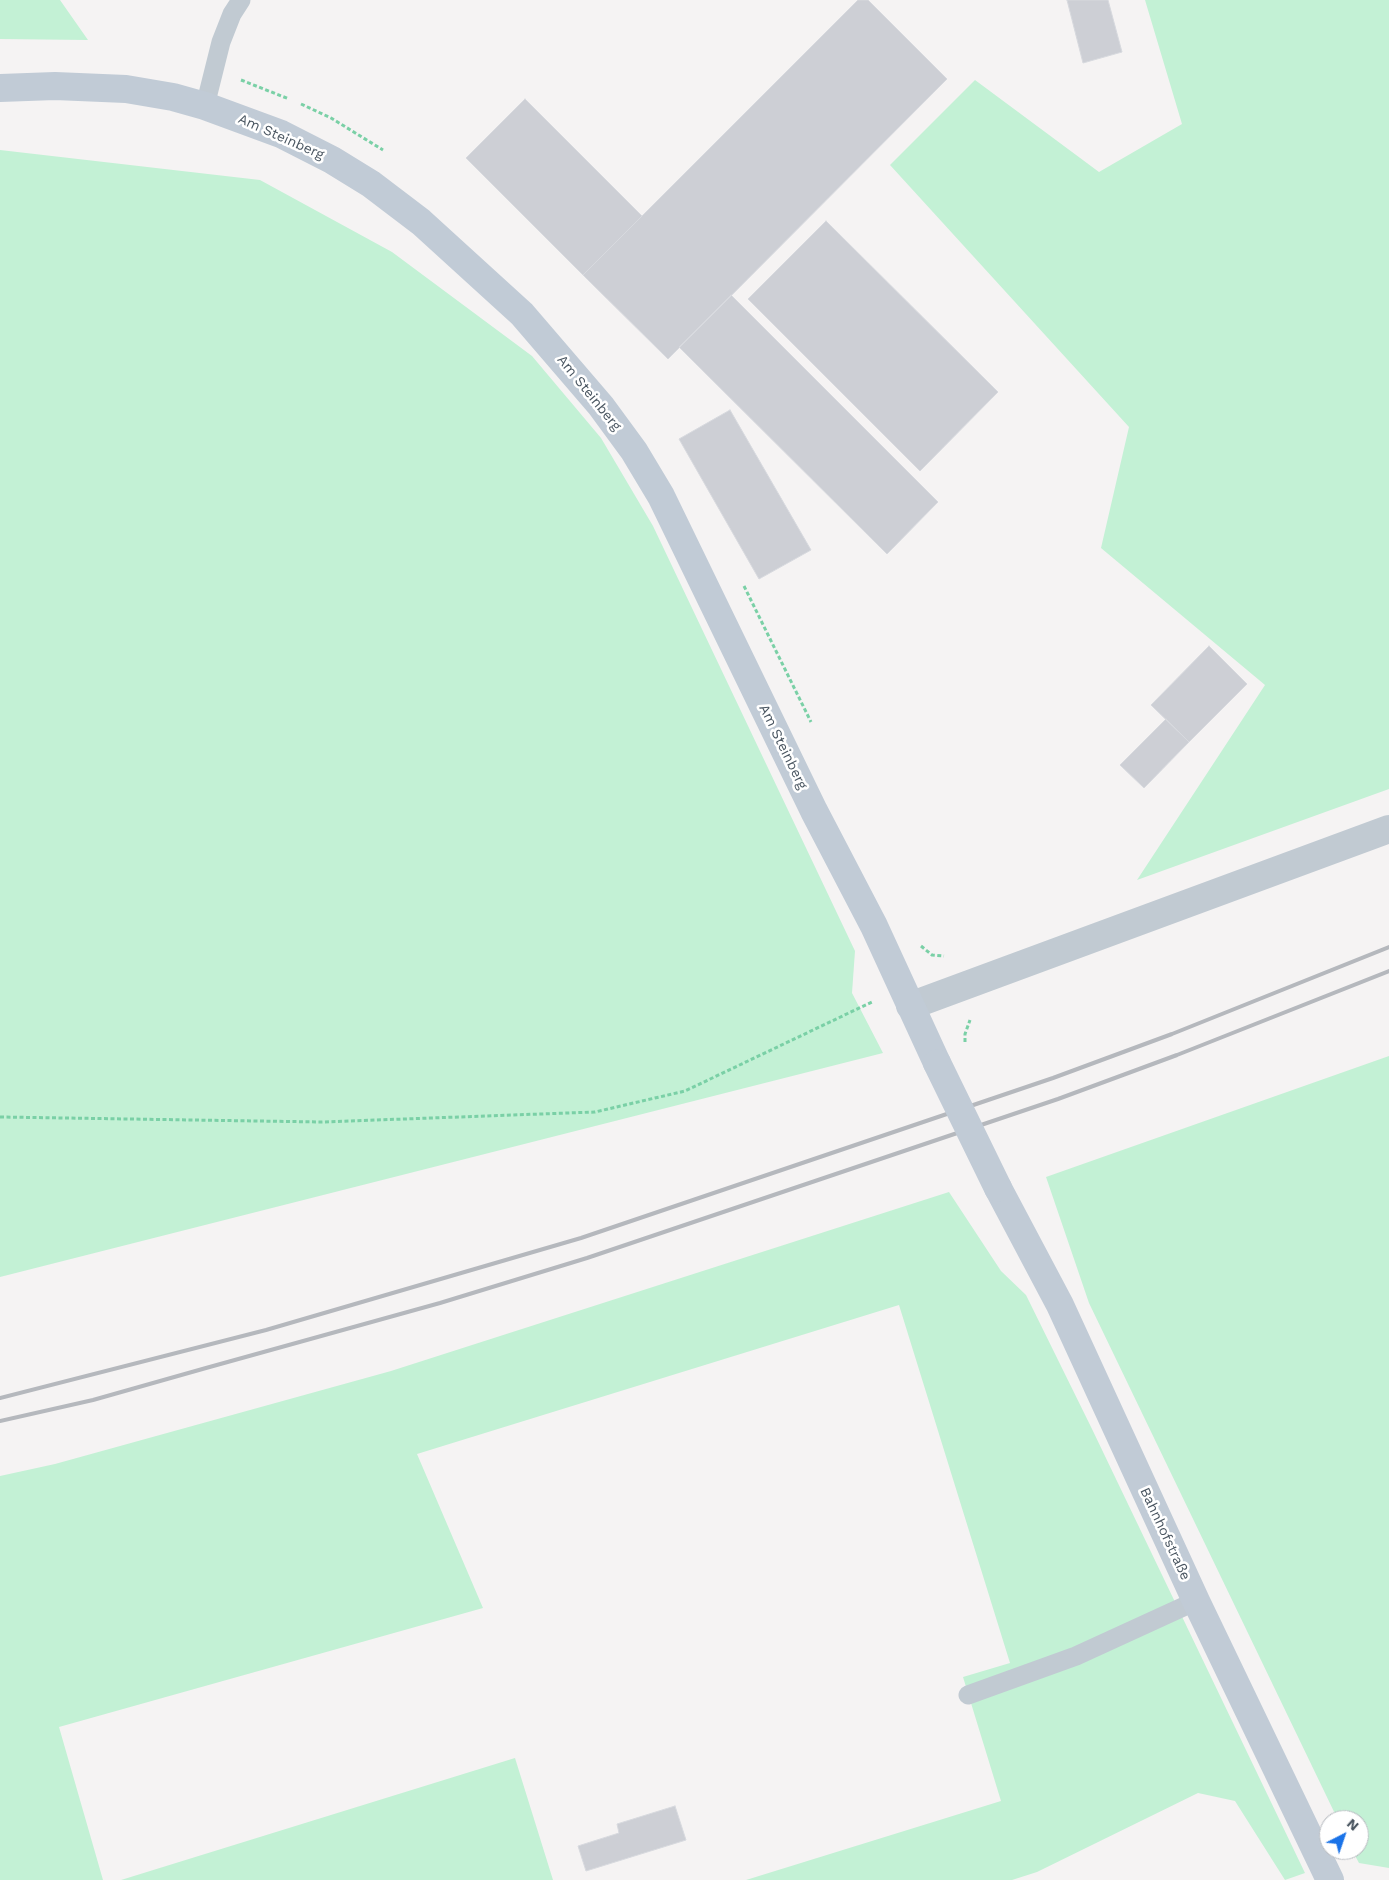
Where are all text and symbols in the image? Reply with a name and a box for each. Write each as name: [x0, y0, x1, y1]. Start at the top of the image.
street label: Am Steinberg: [235, 111, 327, 163]
street label: Am Steinberg: [553, 352, 625, 434]
street label: Am Steinberg: [755, 702, 811, 792]
street label: Bahnhofstraße: [1136, 1485, 1194, 1583]
north arrow: [1319, 1810, 1369, 1860]
text: N: [1344, 1815, 1362, 1834]

